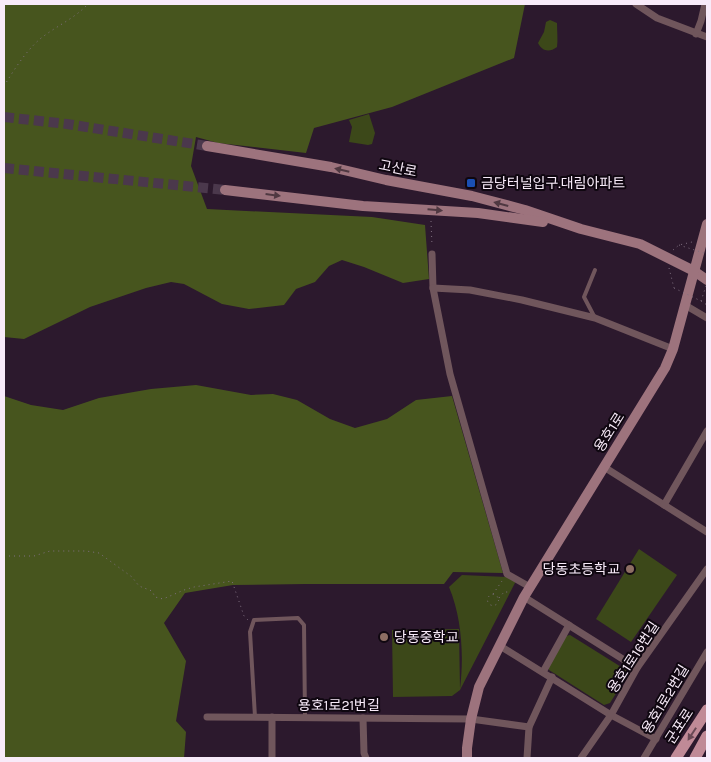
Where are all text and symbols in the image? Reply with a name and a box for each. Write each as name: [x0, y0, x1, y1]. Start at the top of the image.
street label: 고산로: [377, 156, 419, 181]
one-way arrow: [335, 166, 350, 174]
place label: 금당터널입구.대림아파트: [481, 175, 625, 192]
marker: 금당터널입구.대림아파트: [465, 177, 477, 189]
one-way arrow: [266, 191, 282, 199]
one-way arrow: [494, 199, 509, 207]
one-way arrow: [427, 206, 443, 214]
street label: 용호1로: [591, 409, 628, 455]
place label: 당동초등학교: [543, 561, 620, 578]
marker: 당동초등학교: [624, 563, 636, 575]
street label: 용호1로16번길: [604, 618, 663, 696]
place label: 당동중학교: [394, 629, 459, 646]
marker: 당동중학교: [378, 631, 390, 643]
street label: 용호1로2번길: [638, 662, 693, 737]
street label: 용호1로21번길: [298, 697, 380, 714]
street label: 군포로: [662, 705, 697, 747]
one-way arrow: [687, 728, 696, 741]

